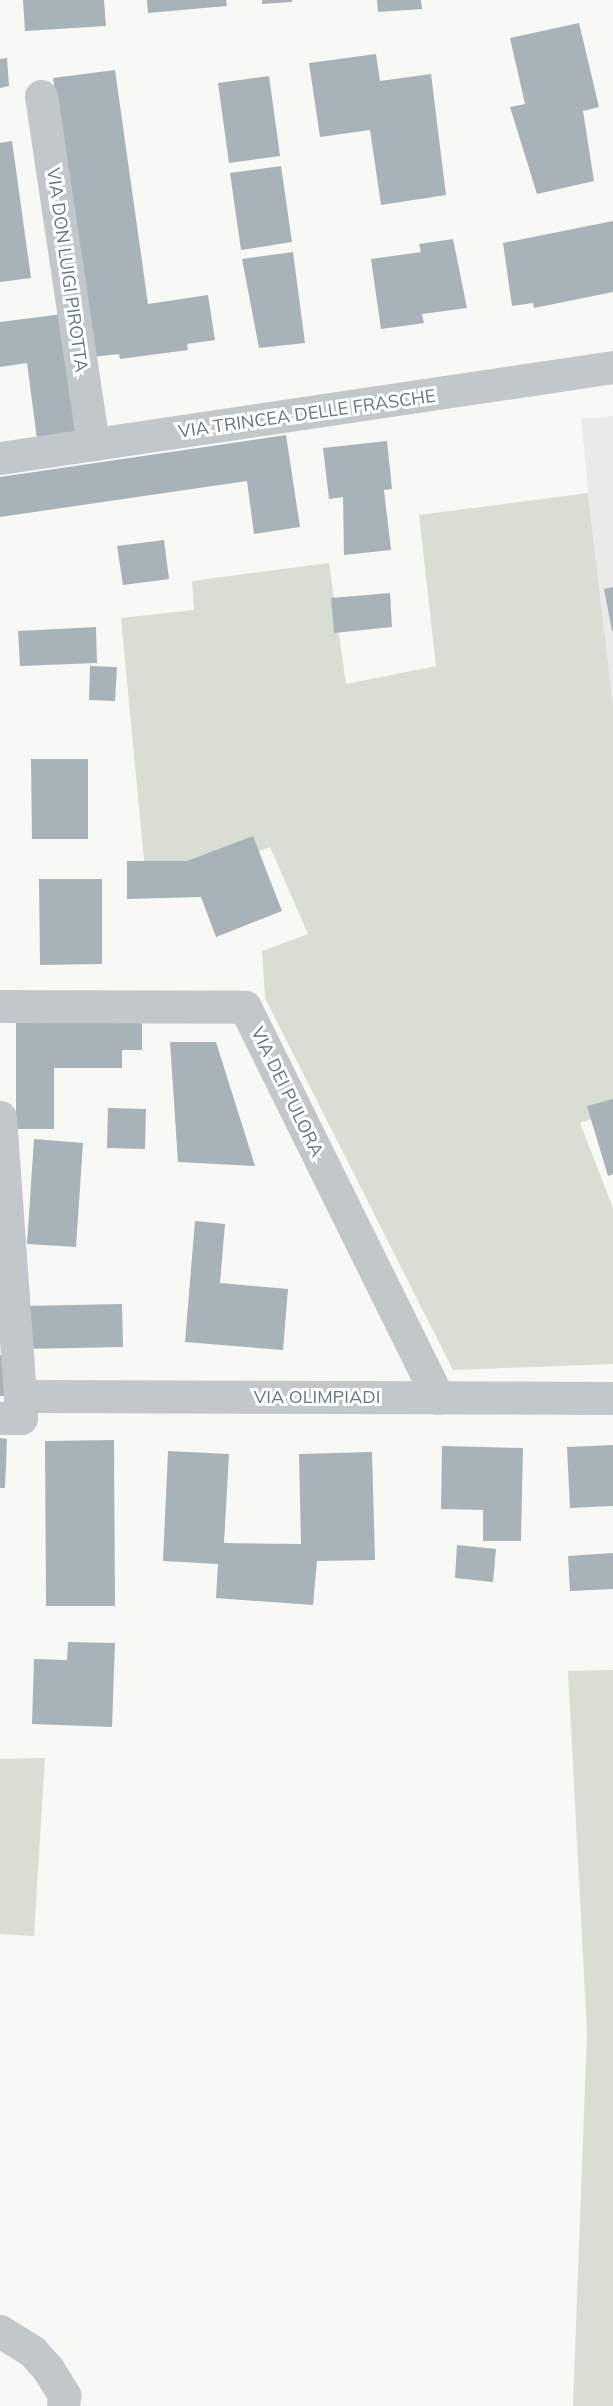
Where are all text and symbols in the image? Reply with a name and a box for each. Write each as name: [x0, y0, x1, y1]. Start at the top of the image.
street label: VIA DON LUIGI PIROTTA: [42, 167, 92, 373]
street label: VIA TRINCEA DELLE FRASCHE: [177, 385, 437, 443]
street label: VIA DEI PULORA: [246, 1023, 328, 1161]
street label: VIA OLIMPIADI: [254, 1386, 380, 1408]

